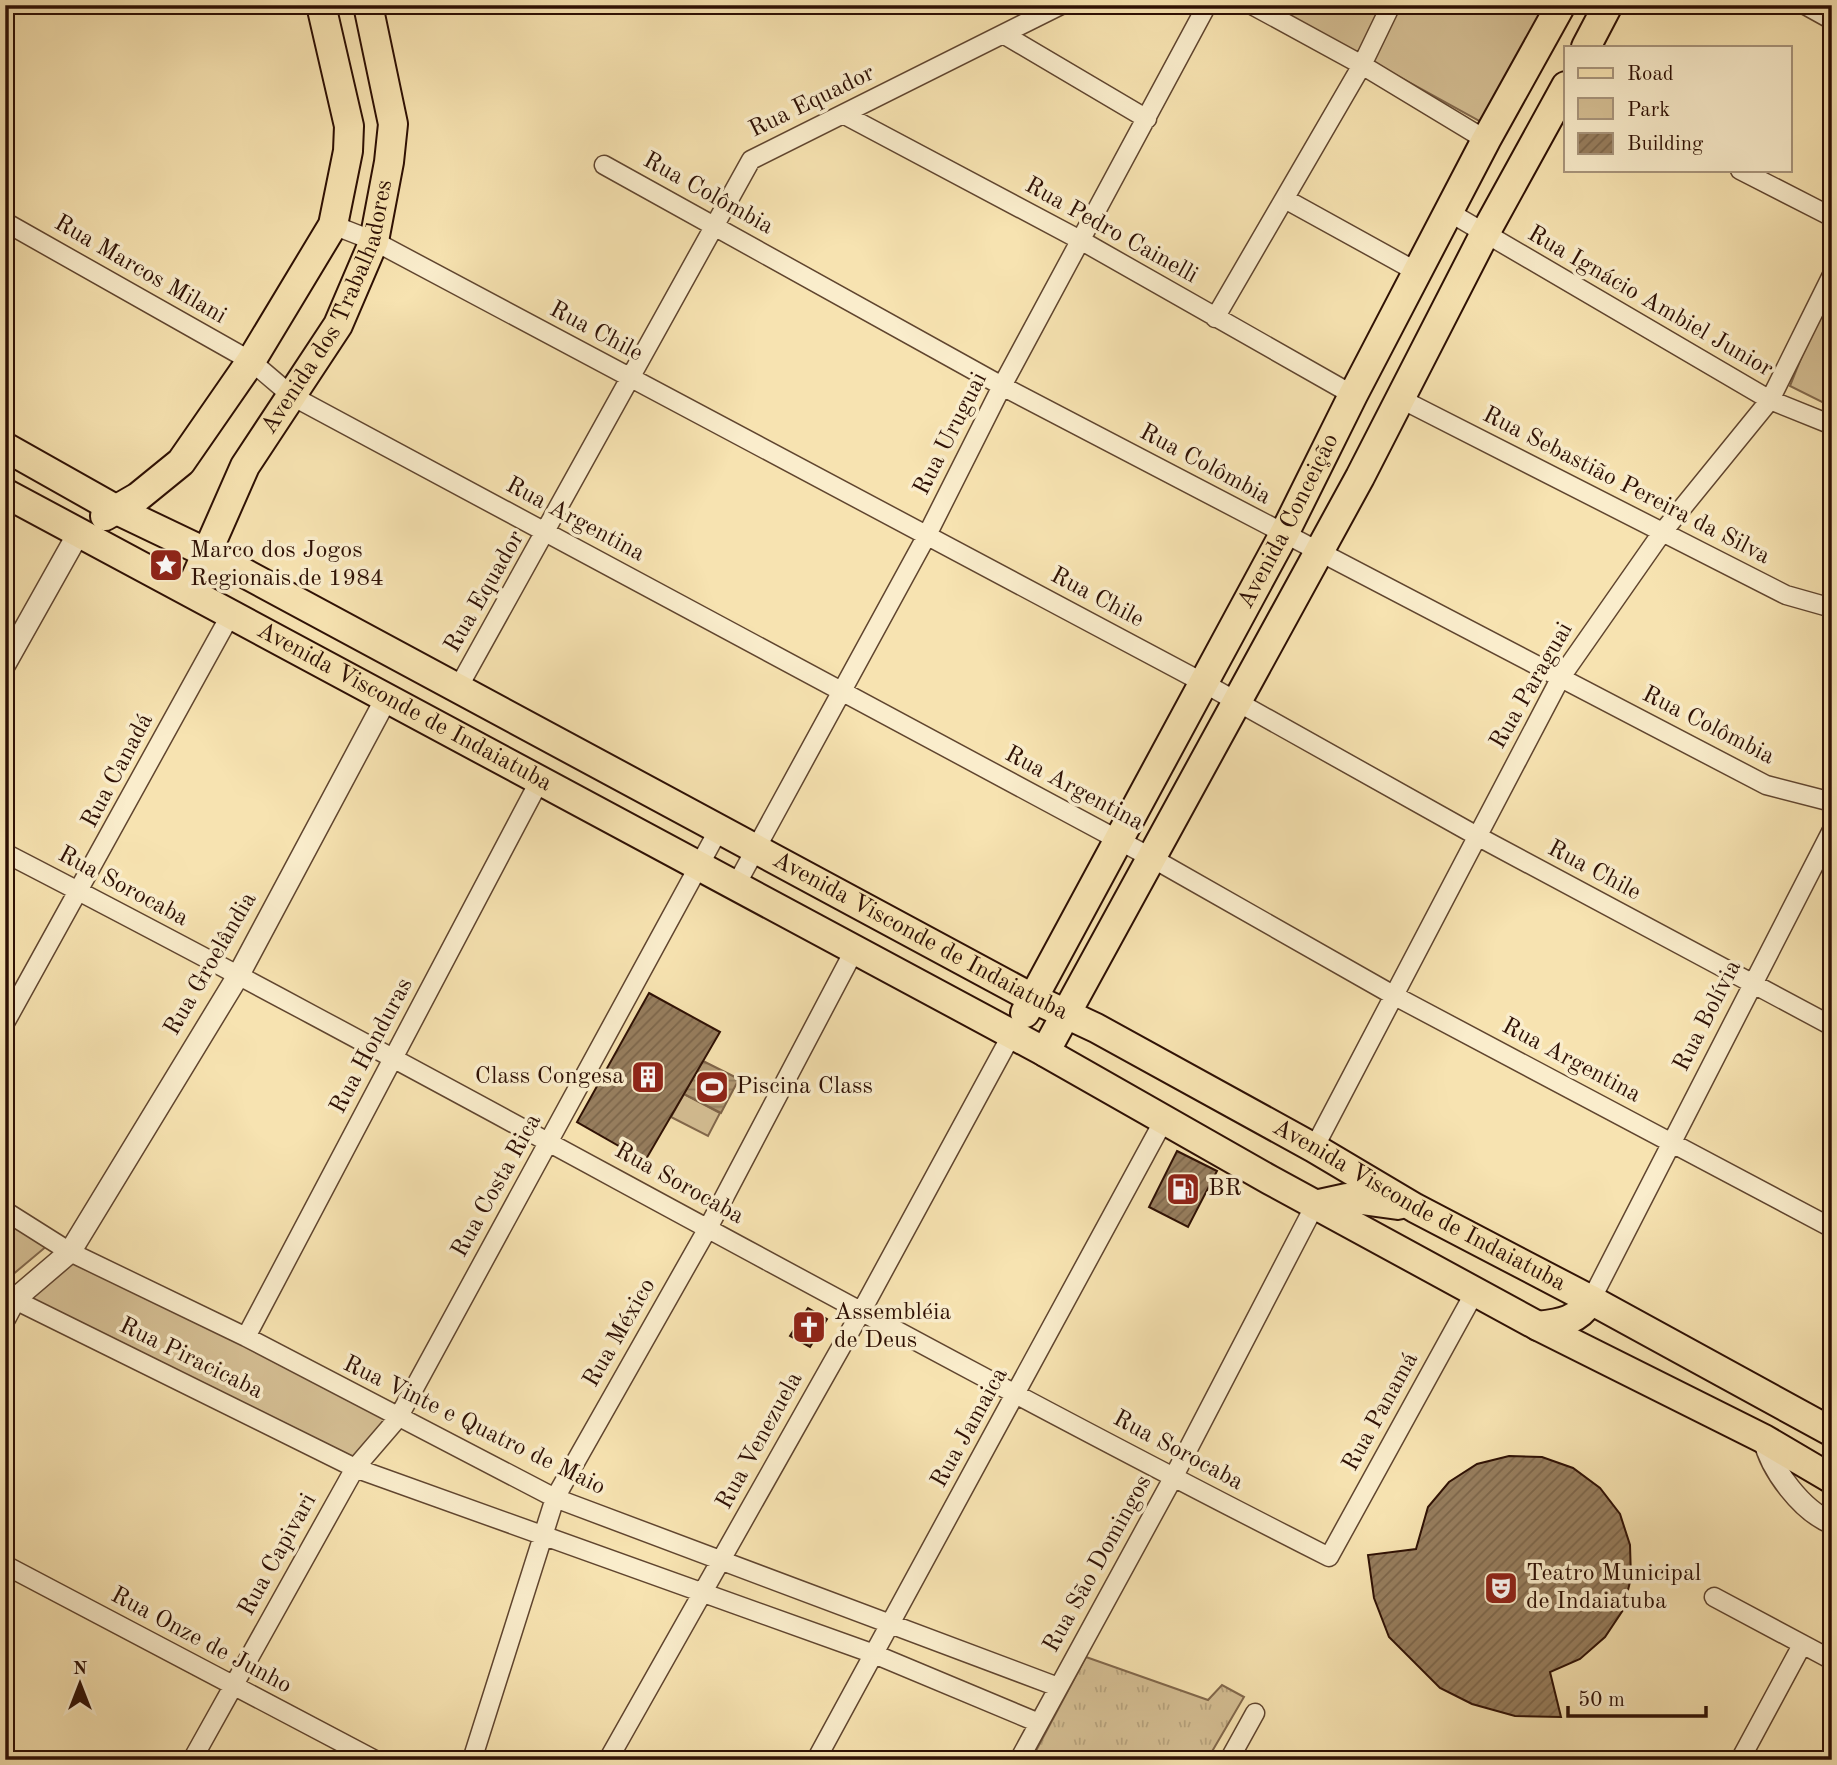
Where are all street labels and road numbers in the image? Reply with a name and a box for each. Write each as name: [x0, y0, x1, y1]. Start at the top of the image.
street label: Rua Equador: [746, 61, 879, 143]
street label: Rua Colômbia: [639, 148, 777, 240]
street label: Rua Pedro Cainelli: [1021, 174, 1201, 288]
street label: Avenida dos Trabalhadores: [257, 178, 397, 439]
street label: Rua Marcos Milani: [50, 211, 230, 329]
street label: Rua Ignácio Ambiel Junior: [1523, 222, 1777, 382]
street label: Rua Chile: [545, 298, 647, 366]
street label: Rua Uruguai: [910, 369, 992, 499]
street label: Rua Sebastião Pereira da Silva: [1478, 403, 1774, 569]
street label: Rua Colômbia: [1136, 420, 1275, 510]
street label: Avenida Conceição: [1234, 430, 1344, 613]
street label: Rua Argentina: [502, 473, 648, 567]
street label: Rua Equador: [441, 527, 530, 657]
street label: Rua Chile: [1046, 564, 1148, 632]
street label: Avenida Visconde de Indaiatuba: [253, 619, 556, 796]
street label: Rua Paraguai: [1486, 619, 1578, 753]
street label: Rua Colômbia: [1638, 682, 1778, 770]
street label: Rua Canadá: [78, 710, 158, 832]
street label: Rua Argentina: [1001, 742, 1147, 836]
street label: Rua Chile: [1543, 837, 1645, 905]
street label: Rua Sorocaba: [54, 843, 192, 931]
street label: Avenida Visconde de Indaiatuba: [768, 848, 1071, 1025]
street label: Rua Groelândia: [160, 888, 262, 1040]
street label: Rua Bolívia: [1670, 956, 1746, 1075]
street label: Rua Honduras: [326, 974, 418, 1118]
street label: Rua Argentina: [1498, 1014, 1644, 1108]
street label: Rua Costa Rica: [448, 1110, 546, 1262]
street label: Avenida Visconde de Indaiatuba: [1268, 1115, 1569, 1296]
street label: Rua Sorocaba: [610, 1139, 748, 1229]
street label: Rua México: [579, 1275, 661, 1391]
street label: Rua Piracicaba: [115, 1314, 267, 1404]
street label: Rua Panamá: [1339, 1349, 1423, 1475]
street label: Rua Vinte e Quatro de Maio: [339, 1352, 609, 1500]
street label: Rua Jamaica: [927, 1364, 1013, 1492]
street label: Rua Venezuela: [713, 1368, 808, 1514]
street label: Rua Sorocaba: [1109, 1407, 1247, 1495]
street label: Rua São Domingos: [1039, 1471, 1157, 1657]
street label: Rua Capivari: [235, 1490, 321, 1620]
street label: Rua Onze de Junho: [107, 1583, 295, 1699]

